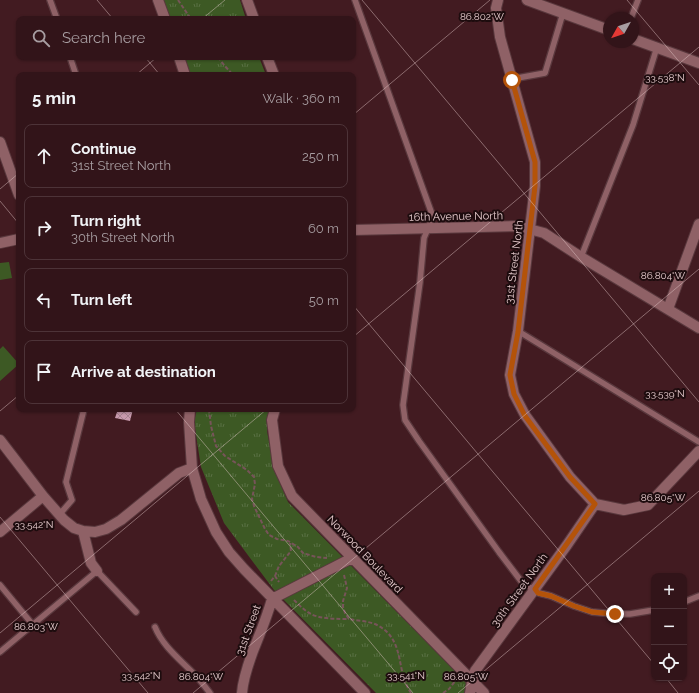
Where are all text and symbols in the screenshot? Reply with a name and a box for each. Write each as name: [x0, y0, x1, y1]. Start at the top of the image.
text: 86.802°W: [460, 11, 505, 22]
north arrow: [603, 12, 639, 48]
search box: [16, 16, 356, 60]
icon: search: [30, 27, 52, 49]
text: Search here: [62, 29, 145, 47]
route start: [503, 71, 521, 89]
text: 33.538°N: [645, 72, 685, 83]
text: 5 min: [32, 88, 76, 108]
text: Walk · 360 m: [262, 91, 340, 106]
text: Continue: [71, 140, 136, 158]
icon: ahead: [33, 145, 55, 167]
text: 250 m: [302, 149, 339, 164]
text: 31st Street North: [71, 158, 171, 173]
street label: 16th Avenue North: [409, 209, 503, 224]
text: Turn right: [71, 212, 141, 230]
icon: right: [33, 217, 55, 239]
street label: 31st Street North: [503, 219, 526, 305]
text: 60 m: [308, 221, 339, 236]
text: 30th Street North: [71, 230, 175, 245]
text: 86.804°W: [641, 270, 686, 281]
icon: left: [33, 289, 55, 311]
text: Turn left: [71, 291, 132, 309]
text: 50 m: [309, 293, 339, 308]
icon: arrive: [33, 361, 55, 383]
text: Arrive at destination: [71, 363, 216, 381]
text: 33.539°N: [645, 388, 685, 399]
text: 86.805°W: [641, 492, 686, 503]
street label: Norwood Boulevard: [324, 513, 405, 596]
text: 33.542°N: [15, 519, 53, 530]
street label: 30th Street North: [488, 551, 550, 630]
map controls: [651, 573, 687, 681]
button: +: [651, 573, 687, 609]
street label: 31st Street: [233, 603, 264, 657]
route end: [606, 605, 624, 623]
button: −: [651, 609, 687, 645]
text: 86.803°W: [14, 621, 59, 632]
button: locate: [651, 645, 687, 681]
text: 33.542°N: [122, 670, 160, 681]
text: 33.541°N: [387, 670, 425, 681]
text: 86.804°W: [179, 671, 224, 682]
text: 86.805°W: [444, 671, 489, 682]

